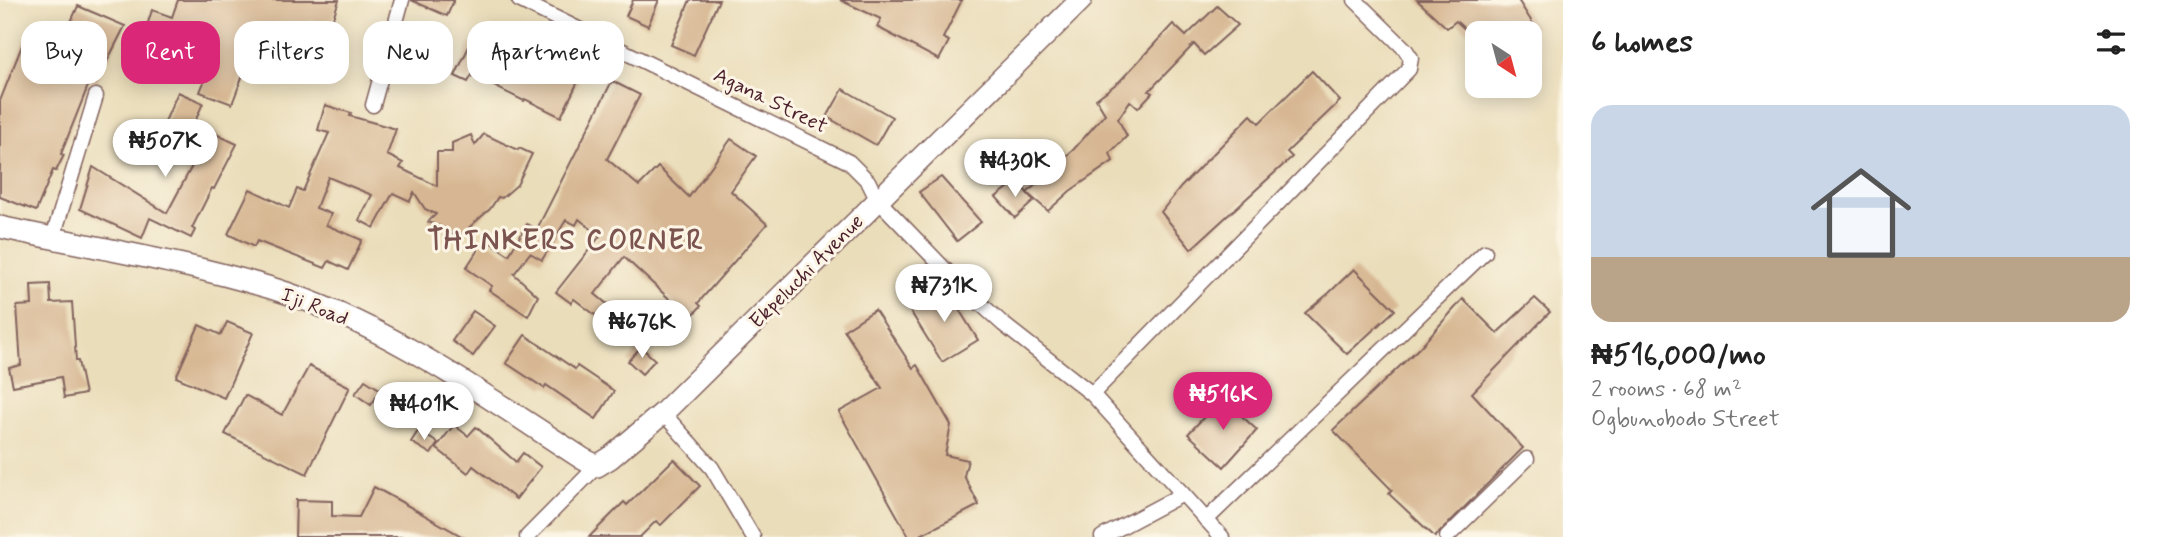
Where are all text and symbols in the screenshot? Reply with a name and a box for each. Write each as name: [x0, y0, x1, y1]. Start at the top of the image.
chip: Buy: [21, 21, 107, 84]
chip: Rent: [121, 21, 220, 84]
chip: Filters: [234, 21, 349, 84]
chip: New: [363, 21, 453, 84]
chip: Apartment: [467, 21, 624, 84]
north arrow: [1465, 21, 1542, 98]
map controls: [1465, 21, 1542, 98]
text: 6 homes: [1591, 23, 1693, 62]
icon: filters: [2092, 23, 2130, 61]
street label: Agana Street: [709, 61, 832, 141]
pin: ₦507K: [116, 120, 214, 179]
text: ₦507K: [129, 127, 201, 157]
pin: ₦430K: [966, 140, 1064, 199]
text: ₦430K: [980, 147, 1050, 177]
icon: home: [1798, 150, 1924, 276]
street label: Ekpeluchi Avenue: [743, 208, 870, 335]
district label: THINKERS CORNER: [427, 223, 705, 260]
pin: ₦731K: [895, 264, 993, 324]
text: ₦731K: [911, 272, 977, 302]
street label: Iji Road: [277, 281, 352, 333]
pin: ₦676K: [593, 300, 691, 360]
text: ₦676K: [608, 308, 676, 338]
text: ₦516,000/mo: [1591, 336, 1766, 375]
pin: ₦516K: [1174, 372, 1272, 432]
text: 2 rooms · 68 m²: [1591, 375, 1742, 405]
text: ₦516K: [1189, 380, 1257, 410]
pin: ₦401K: [375, 382, 473, 442]
text: ₦401K: [390, 390, 458, 420]
text: Ogbunobodo Street: [1591, 405, 1780, 435]

